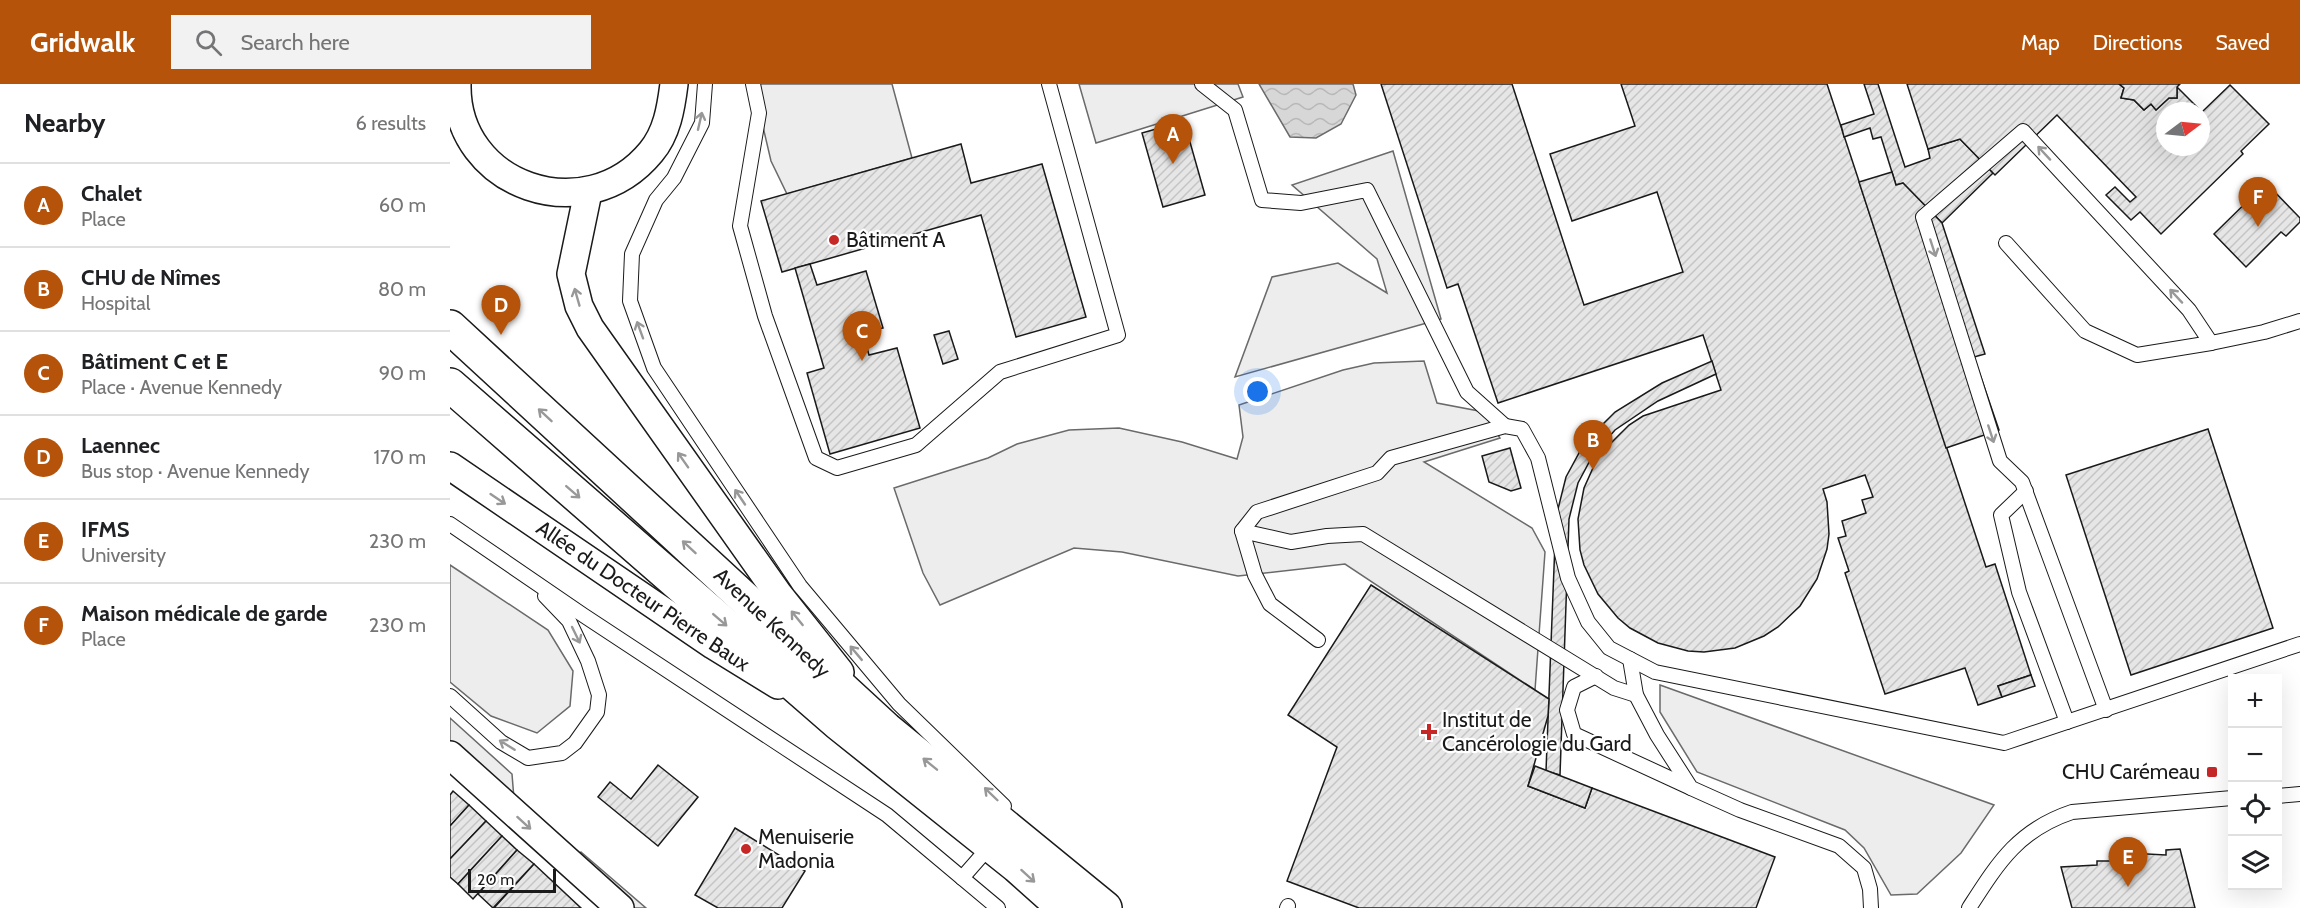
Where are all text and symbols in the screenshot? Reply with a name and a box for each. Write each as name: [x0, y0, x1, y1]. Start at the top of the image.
search box: [171, 15, 591, 69]
text: Gridwalk: [30, 25, 135, 59]
icon: search: [192, 26, 225, 59]
text: Search here: [240, 29, 350, 56]
text: Map: [2021, 30, 2060, 55]
text: Directions: [2093, 30, 2182, 55]
text: Saved: [2215, 30, 2270, 55]
north arrow: [2156, 102, 2210, 156]
text: Nearby: [24, 107, 105, 139]
text: 6 results: [355, 111, 426, 135]
one-way arrow: [695, 112, 707, 131]
pin: A: [1154, 115, 1192, 164]
one-way arrow: [2037, 146, 2051, 161]
pin: F: [2238, 178, 2278, 227]
text: Chalet: [81, 180, 142, 207]
text: A: [37, 193, 50, 217]
text: 60 m: [379, 193, 426, 217]
text: Place: [81, 207, 126, 231]
place label: Bâtiment A: [846, 227, 945, 252]
marker: Bâtiment A: [827, 233, 841, 247]
one-way arrow: [1928, 238, 1939, 257]
text: CHU de Nîmes: [81, 264, 220, 291]
text: B: [37, 277, 50, 301]
text: 80 m: [378, 277, 426, 301]
pin: D: [482, 286, 520, 335]
one-way arrow: [571, 288, 582, 307]
one-way arrow: [2169, 289, 2183, 304]
text: Hospital: [81, 291, 151, 315]
pin: C: [842, 312, 882, 361]
one-way arrow: [634, 322, 645, 340]
text: Bâtiment C et E: [81, 348, 228, 375]
text: C: [37, 361, 50, 385]
text: 90 m: [379, 361, 426, 385]
text: Place · Avenue Kennedy: [81, 375, 282, 399]
your location: [1243, 377, 1272, 406]
one-way arrow: [538, 408, 553, 422]
pin: B: [1574, 420, 1612, 470]
one-way arrow: [1987, 424, 1998, 443]
text: Laennec: [81, 432, 160, 459]
text: D: [36, 445, 51, 469]
text: 170 m: [374, 445, 426, 469]
one-way arrow: [677, 452, 689, 468]
text: Bus stop · Avenue Kennedy: [81, 459, 310, 483]
one-way arrow: [565, 486, 581, 499]
one-way arrow: [734, 489, 746, 506]
one-way arrow: [490, 493, 506, 505]
street label: Allée du Docteur Pierre Baux: [532, 515, 755, 676]
text: IFMS: [81, 516, 130, 543]
text: E: [38, 529, 49, 553]
text: 230 m: [369, 529, 426, 553]
one-way arrow: [682, 540, 697, 554]
text: University: [81, 543, 166, 567]
street label: Avenue Kennedy: [709, 562, 836, 683]
text: Maison médicale de garde: [81, 600, 327, 627]
one-way arrow: [790, 610, 803, 626]
text: F: [38, 613, 49, 637]
text: 230 m: [369, 613, 426, 637]
one-way arrow: [712, 613, 728, 627]
one-way arrow: [570, 625, 582, 643]
text: Place: [81, 627, 126, 651]
one-way arrow: [850, 645, 863, 661]
map controls: [2228, 674, 2282, 890]
button: +: [2228, 674, 2282, 728]
place label: Institut de Cancérologie du Gard: [1442, 707, 1632, 756]
marker: Institut de Cancérologie du Gard: [1420, 723, 1438, 741]
button: −: [2228, 728, 2282, 782]
one-way arrow: [499, 739, 516, 751]
one-way arrow: [922, 758, 938, 771]
place label: CHU Carémeau: [2062, 759, 2200, 784]
marker: CHU Carémeau: [2205, 765, 2219, 779]
button: locate: [2228, 782, 2282, 836]
one-way arrow: [984, 786, 999, 801]
one-way arrow: [516, 816, 531, 830]
place label: Menuiserie Madonia: [758, 824, 854, 873]
button: layers: [2228, 836, 2282, 890]
pin: E: [2108, 838, 2148, 887]
marker: Menuiserie Madonia: [739, 842, 753, 856]
scale bar: [468, 866, 556, 894]
one-way arrow: [1020, 868, 1035, 882]
text: 20 m: [477, 870, 514, 889]

